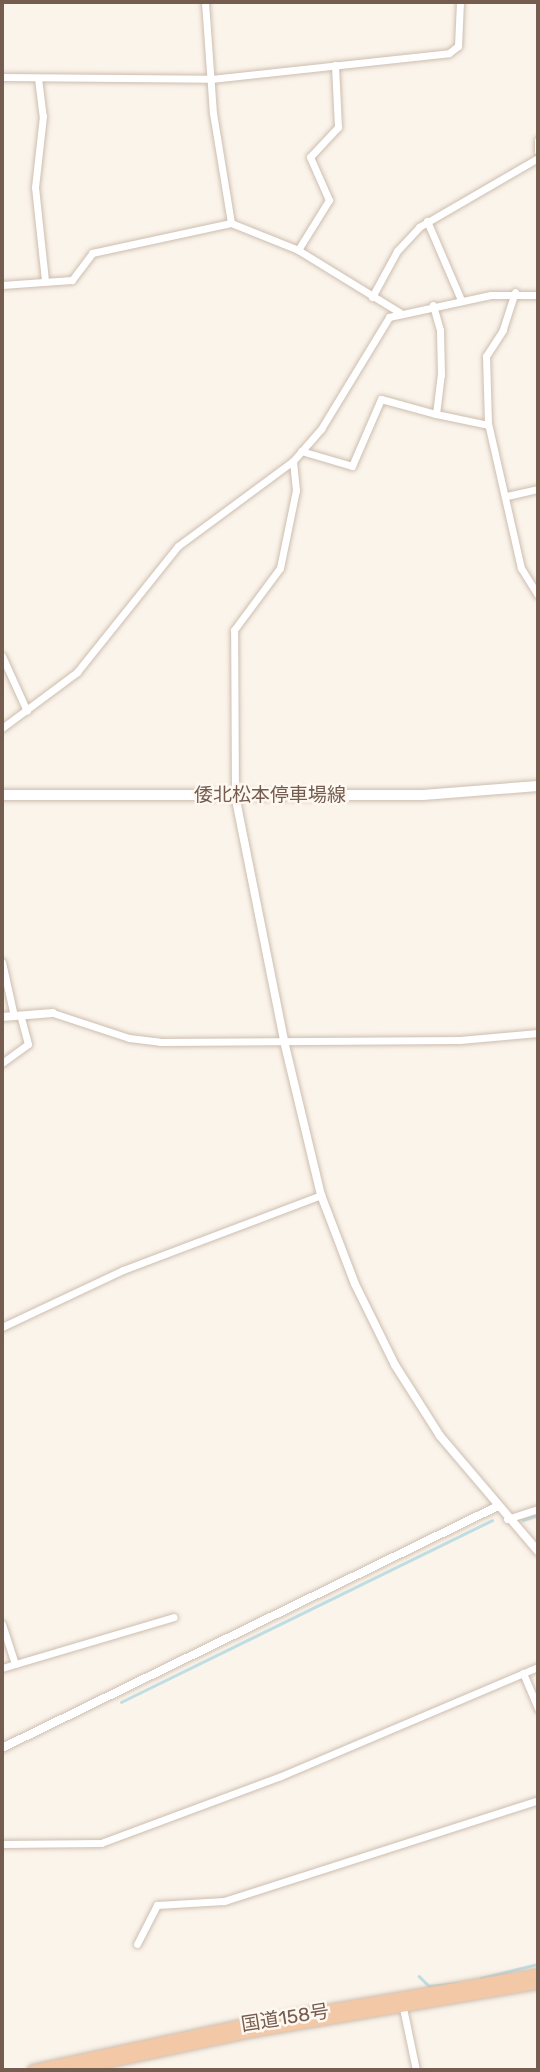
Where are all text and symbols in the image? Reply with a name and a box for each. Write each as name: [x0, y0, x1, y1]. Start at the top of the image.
street label: 倭北松本停車場線: [194, 784, 346, 806]
street label: 国道158号: [240, 2000, 330, 2036]

